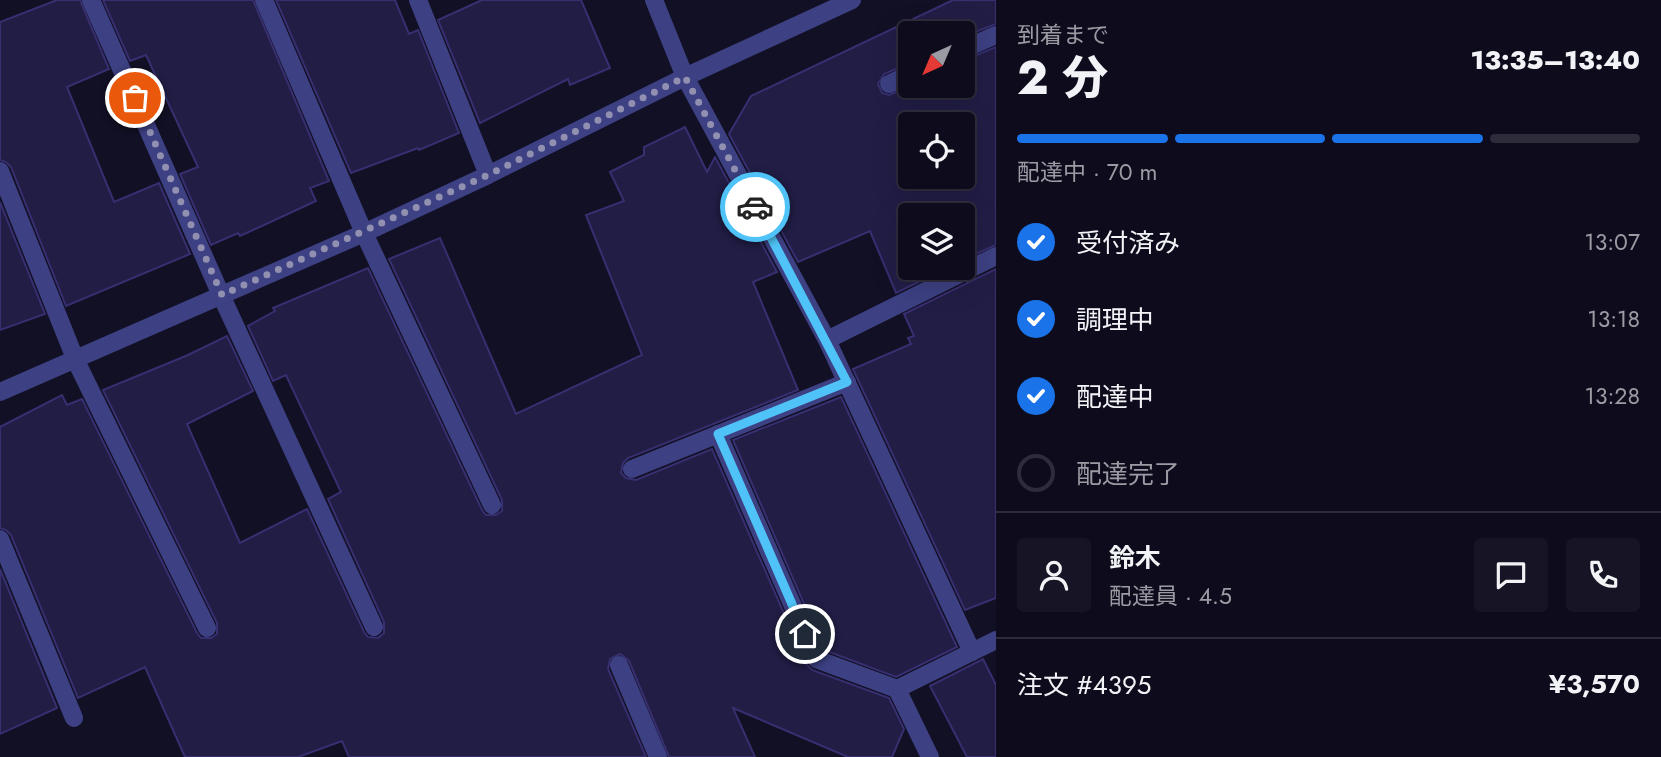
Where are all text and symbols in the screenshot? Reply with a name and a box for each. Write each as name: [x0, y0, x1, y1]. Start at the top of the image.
text: 到着まで: [1017, 18, 1109, 52]
north arrow: [898, 21, 975, 98]
map controls: [898, 21, 975, 280]
text: 13:35–13:40: [1471, 41, 1640, 79]
text: 2 分: [1017, 45, 1108, 111]
pin: [105, 68, 165, 128]
icon: bag: [116, 79, 154, 117]
button: locate: [898, 112, 975, 189]
text: 配達中 · 70 m: [1017, 155, 1157, 189]
courier: [720, 172, 790, 242]
icon: car: [736, 188, 774, 226]
button: layers: [898, 203, 975, 280]
icon: check: [1017, 223, 1055, 261]
text: 受付済み: [1076, 224, 1180, 262]
text: 13:07: [1584, 225, 1640, 259]
icon: check: [1017, 300, 1055, 338]
text: 調理中: [1076, 301, 1154, 339]
text: 13:18: [1587, 302, 1640, 336]
icon: check: [1017, 377, 1055, 415]
text: 配達中: [1076, 378, 1154, 416]
text: 13:28: [1585, 379, 1640, 413]
text: 配達完了: [1076, 455, 1180, 493]
button: person: [1017, 538, 1091, 612]
button: chat: [1474, 538, 1548, 612]
button: phone: [1566, 538, 1640, 612]
text: 鈴木: [1109, 539, 1161, 577]
text: 配達員 · 4.5: [1109, 579, 1232, 613]
pin: [775, 604, 835, 664]
icon: home: [786, 615, 824, 653]
text: ¥3,570: [1549, 665, 1640, 703]
text: 注文 #4395: [1017, 666, 1152, 704]

